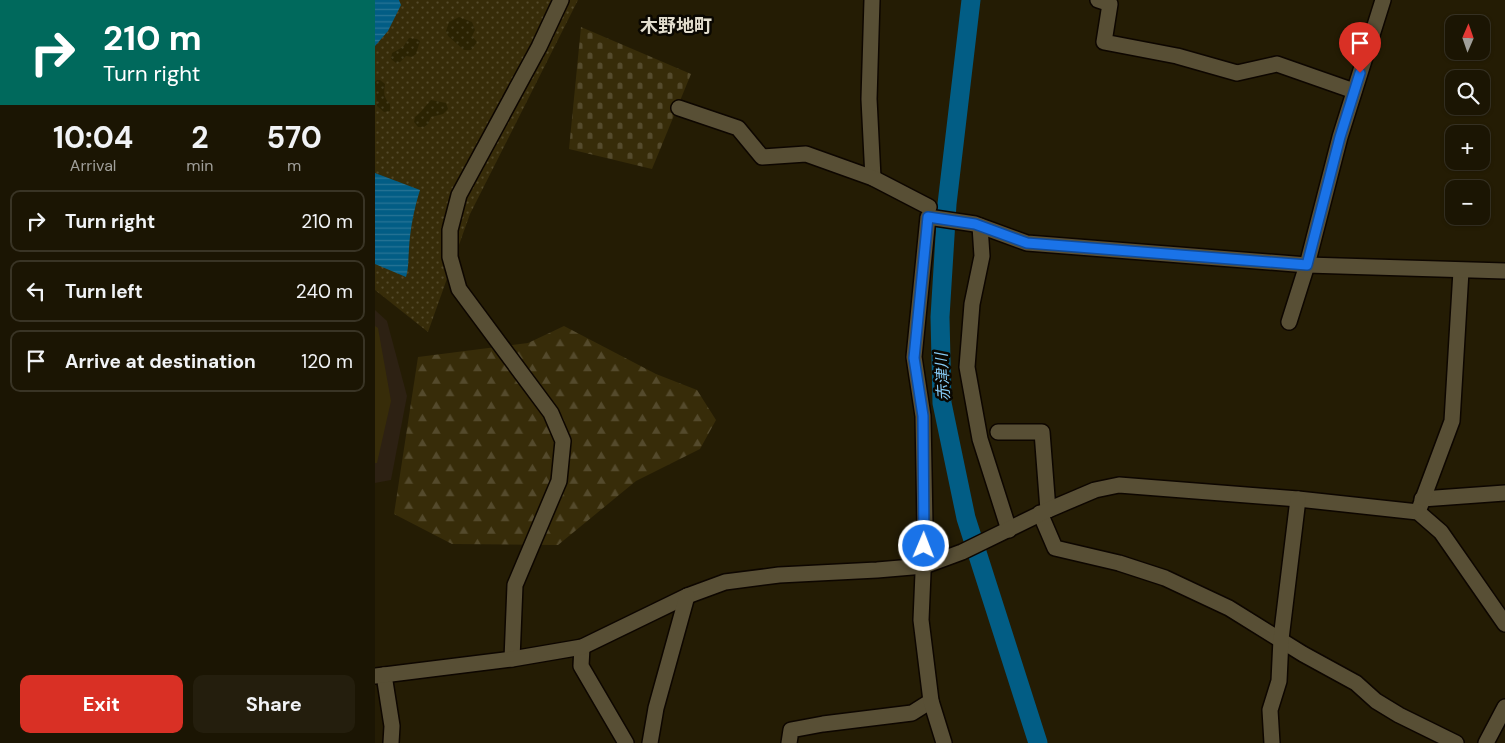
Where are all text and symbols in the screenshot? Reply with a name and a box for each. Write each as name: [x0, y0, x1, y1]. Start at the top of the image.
district label: 木野地町: [640, 14, 712, 38]
text: 210 m: [103, 15, 202, 61]
north arrow: [1445, 15, 1490, 60]
map controls: [1445, 15, 1490, 225]
icon: right: [20, 20, 85, 85]
pin: [1339, 22, 1381, 73]
icon: arrive: [1346, 29, 1374, 57]
text: Turn right: [103, 59, 200, 88]
button: search: [1445, 70, 1490, 115]
text: 10:04: [53, 118, 133, 157]
text: 2: [191, 118, 209, 157]
text: 570: [266, 118, 322, 157]
button: +: [1445, 125, 1490, 170]
text: Arrival: [70, 155, 116, 176]
text: min: [186, 155, 214, 176]
text: m: [287, 155, 301, 176]
button: −: [1445, 180, 1490, 225]
icon: right: [22, 207, 50, 235]
text: Turn right: [65, 209, 155, 234]
text: 210 m: [301, 209, 353, 234]
icon: left: [22, 277, 50, 305]
text: Turn left: [65, 279, 143, 304]
text: 240 m: [296, 279, 353, 304]
icon: arrive: [22, 347, 50, 375]
text: Arrive at destination: [65, 349, 256, 374]
text: 120 m: [301, 349, 353, 374]
water label: 赤津川: [931, 350, 954, 401]
position arrow: [897, 519, 949, 571]
button: Exit: [20, 675, 183, 733]
button: Share: [193, 675, 355, 733]

